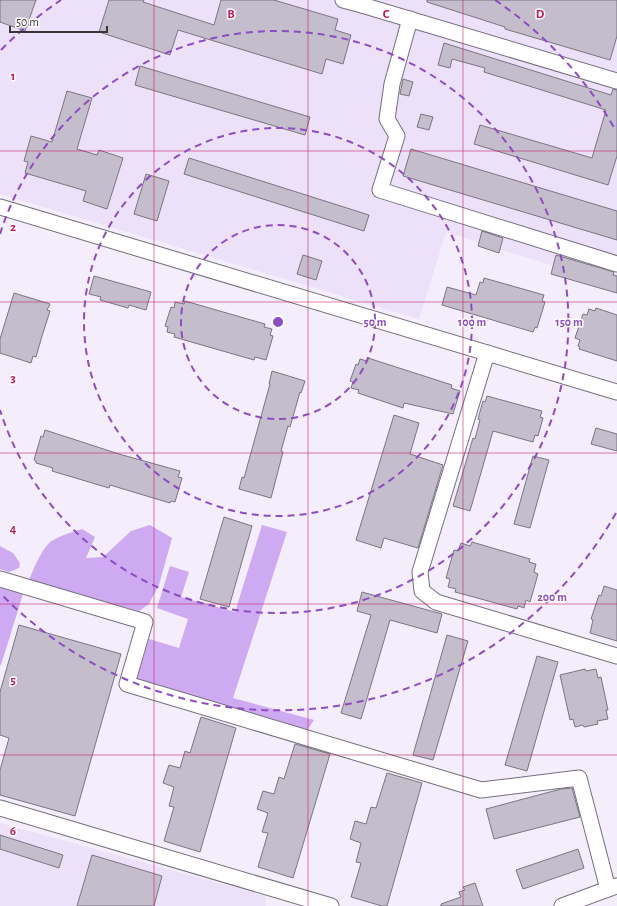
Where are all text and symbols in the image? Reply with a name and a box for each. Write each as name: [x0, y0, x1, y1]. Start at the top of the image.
scale bar: [10, 8, 107, 34]
text: B: [227, 8, 235, 21]
text: C: [383, 8, 390, 21]
text: D: [536, 8, 545, 21]
text: 50 m: [16, 16, 39, 28]
text: 1: [11, 70, 15, 83]
text: 2: [10, 221, 16, 234]
centre of rings: [271, 315, 285, 329]
text: 50 m: [364, 316, 387, 328]
text: 100 m: [458, 316, 486, 328]
text: 150 m: [555, 316, 583, 328]
text: 3: [10, 372, 16, 385]
text: 4: [10, 523, 17, 536]
text: 200 m: [537, 591, 567, 603]
text: 5: [10, 674, 16, 687]
text: 6: [10, 825, 16, 838]

